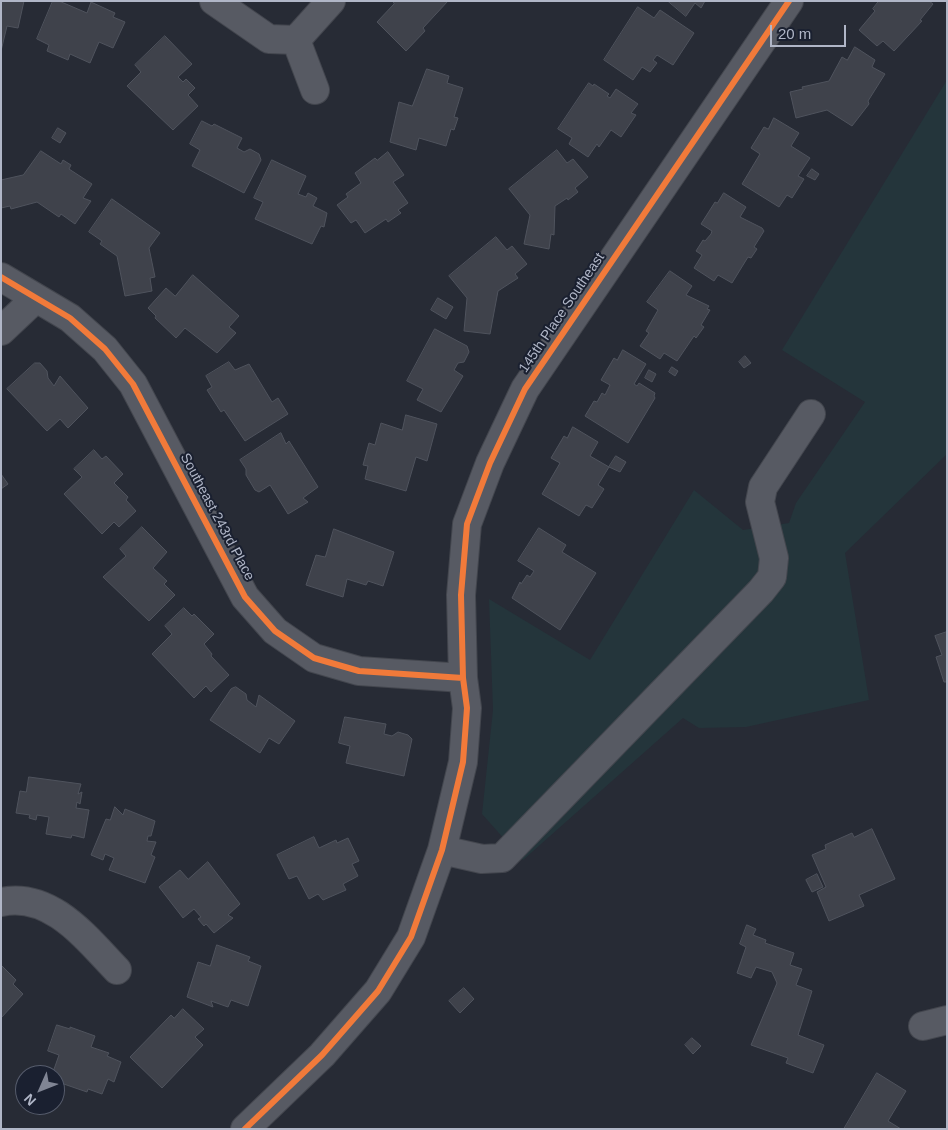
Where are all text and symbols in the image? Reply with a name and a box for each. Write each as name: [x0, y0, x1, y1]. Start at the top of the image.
scale bar: [773, 15, 849, 47]
text: 20 m: [778, 25, 811, 42]
street label: 145th Place Southeast: [516, 250, 608, 376]
street label: Southeast 243rd Place: [176, 451, 258, 583]
north arrow: [15, 1065, 65, 1115]
text: N: [21, 1091, 39, 1109]

